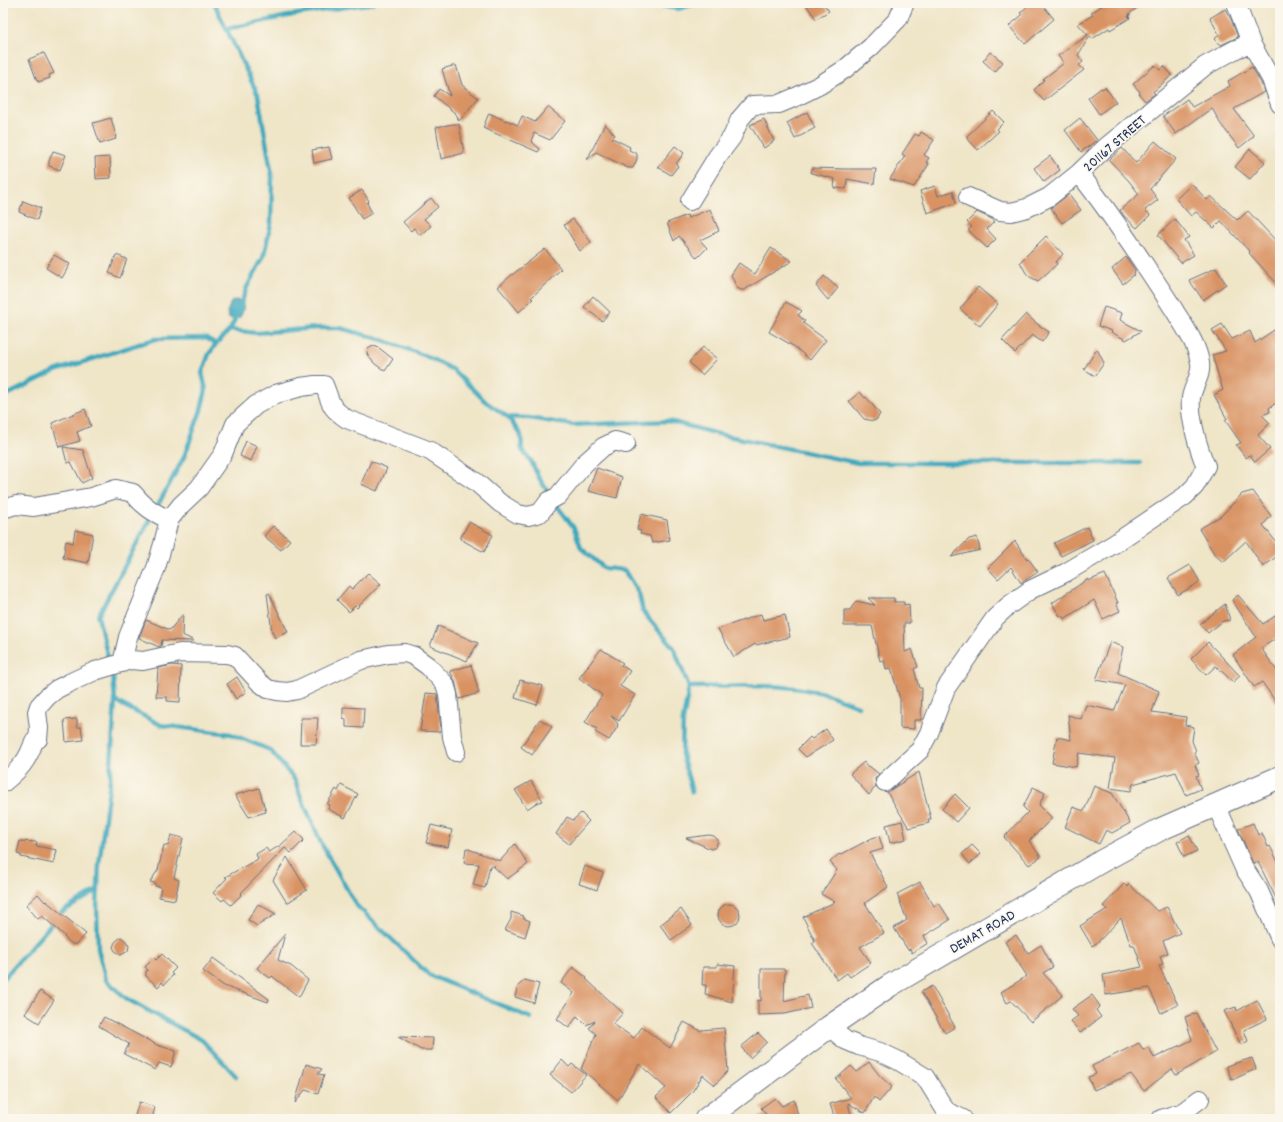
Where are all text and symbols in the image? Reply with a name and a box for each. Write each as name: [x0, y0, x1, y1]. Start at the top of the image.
street label: 201167 STREET: [1079, 111, 1152, 178]
street label: DEMAT ROAD: [946, 905, 1020, 960]

